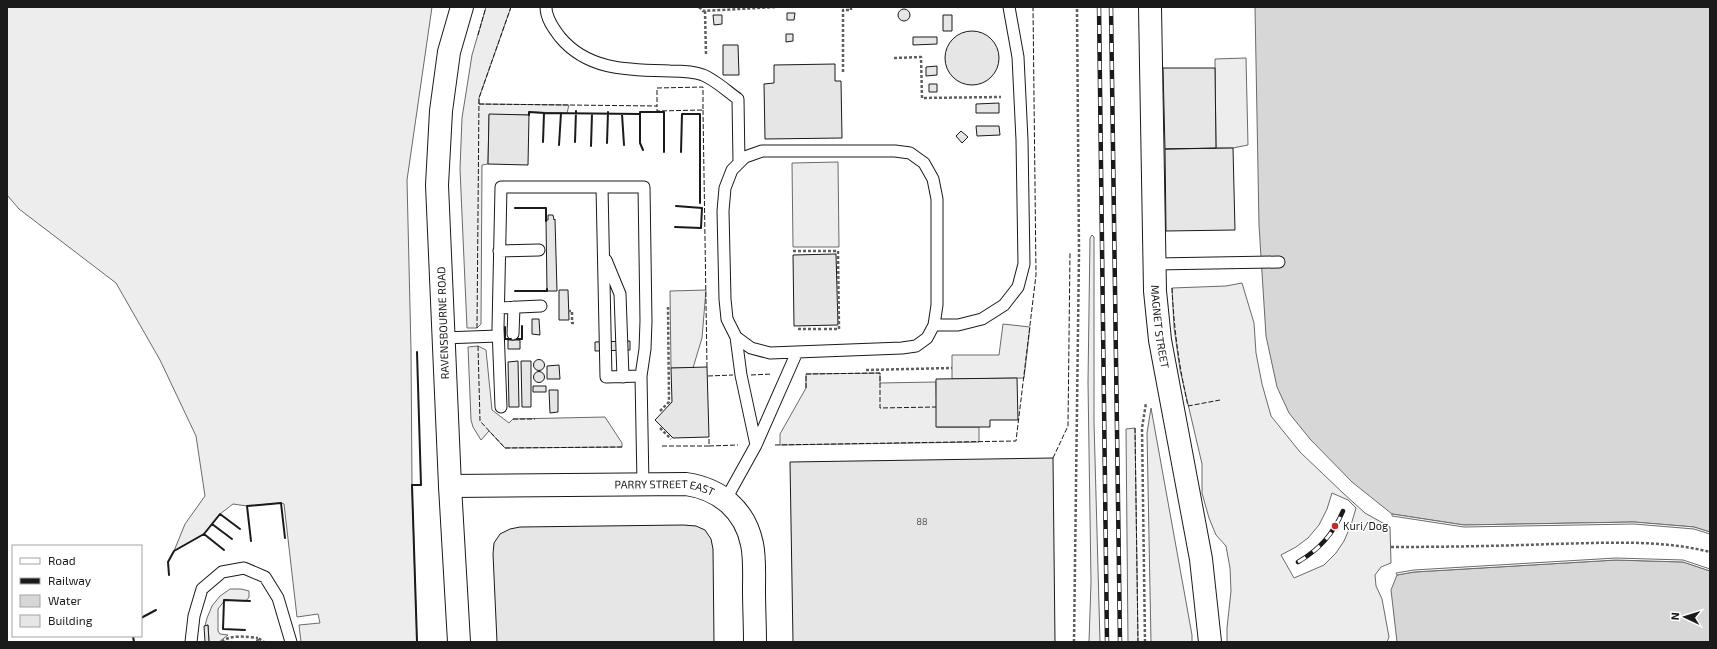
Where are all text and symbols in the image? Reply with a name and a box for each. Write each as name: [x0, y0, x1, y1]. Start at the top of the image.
street label: RAVENSBOURNE ROAD: [434, 266, 451, 380]
street label: MAGNET STREET: [1149, 285, 1172, 370]
street label: PARRY STREET EAST: [615, 477, 717, 498]
house number: 88: [917, 516, 927, 527]
place label: Kuri/Dog: [1343, 519, 1388, 532]
marker: Kuri/Dog: [1330, 521, 1340, 531]
legend: [12, 545, 142, 637]
text: Road: [48, 553, 76, 567]
text: Railway: [48, 573, 92, 587]
text: Water: [48, 593, 82, 607]
north arrow: [1665, 597, 1705, 637]
text: N: [1668, 612, 1681, 621]
text: Building: [48, 613, 93, 627]

